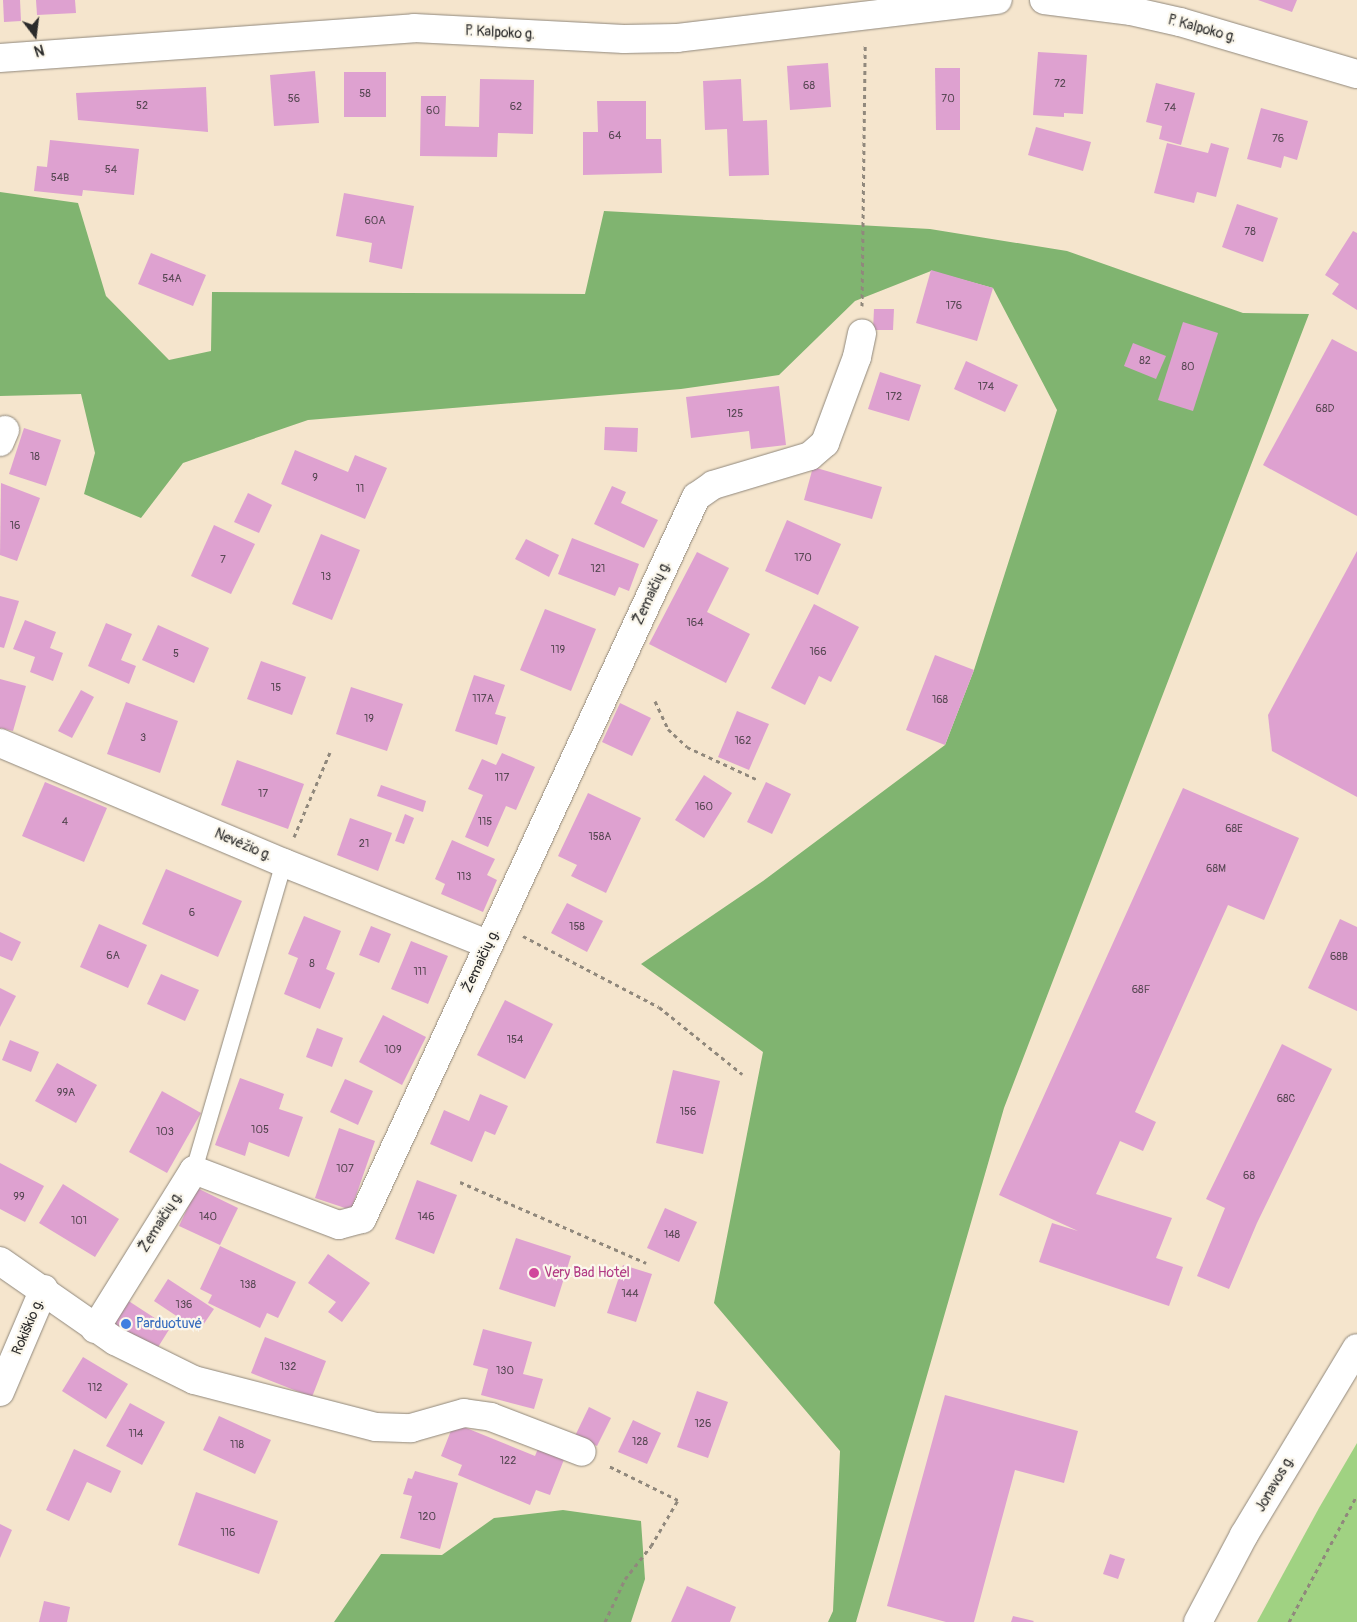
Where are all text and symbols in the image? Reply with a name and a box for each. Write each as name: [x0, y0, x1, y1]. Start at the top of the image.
north arrow: [10, 10, 60, 60]
street label: P. Kalpoko g.: [1166, 12, 1238, 46]
street label: P. Kalpoko g.: [465, 23, 535, 43]
text: N: [32, 41, 46, 59]
house number: 72: [1054, 77, 1066, 91]
house number: 68: [803, 79, 815, 93]
house number: 58: [359, 87, 371, 101]
house number: 56: [288, 92, 300, 106]
house number: 70: [941, 92, 955, 106]
house number: 52: [136, 99, 148, 113]
house number: 62: [510, 100, 522, 114]
house number: 74: [1164, 101, 1176, 115]
house number: 60: [426, 104, 440, 118]
house number: 64: [609, 129, 621, 143]
house number: 76: [1272, 132, 1284, 146]
house number: 54: [105, 163, 117, 177]
house number: 54B: [51, 171, 69, 185]
house number: 60A: [364, 214, 386, 228]
house number: 78: [1244, 225, 1256, 239]
house number: 54A: [162, 272, 182, 286]
house number: 176: [946, 299, 962, 313]
house number: 82: [1139, 354, 1151, 368]
house number: 80: [1181, 360, 1195, 374]
house number: 174: [978, 380, 994, 394]
house number: 172: [886, 390, 902, 404]
house number: 68D: [1316, 402, 1334, 416]
house number: 125: [727, 407, 743, 421]
house number: 18: [30, 450, 40, 464]
house number: 9: [312, 471, 318, 485]
house number: 11: [356, 482, 364, 496]
house number: 16: [10, 519, 20, 533]
house number: 170: [794, 551, 812, 565]
house number: 7: [220, 553, 226, 567]
street label: Žemaičių g.: [630, 559, 674, 627]
house number: 121: [591, 562, 605, 576]
house number: 13: [321, 570, 331, 584]
house number: 164: [686, 616, 704, 630]
house number: 119: [551, 643, 565, 657]
house number: 166: [809, 645, 827, 659]
house number: 5: [173, 647, 179, 661]
house number: 15: [271, 681, 281, 695]
house number: 117A: [472, 692, 494, 706]
house number: 168: [932, 693, 948, 707]
house number: 19: [364, 712, 374, 726]
house number: 3: [140, 731, 146, 745]
house number: 162: [735, 734, 751, 748]
house number: 117: [495, 771, 509, 785]
house number: 17: [258, 787, 268, 801]
house number: 160: [695, 800, 713, 814]
house number: 4: [62, 815, 68, 829]
house number: 115: [478, 815, 492, 829]
house number: 68E: [1225, 822, 1243, 836]
street label: Nevėžio g.: [212, 825, 274, 865]
house number: 158A: [589, 830, 611, 844]
house number: 21: [359, 837, 369, 851]
house number: 68M: [1206, 862, 1226, 876]
house number: 113: [457, 870, 471, 884]
house number: 6: [189, 906, 195, 920]
house number: 158: [569, 920, 585, 934]
street label: Žemaičių g.: [459, 927, 503, 995]
house number: 6A: [106, 949, 120, 963]
house number: 68B: [1330, 950, 1348, 964]
house number: 8: [309, 957, 315, 971]
house number: 111: [414, 965, 426, 979]
house number: 68F: [1132, 983, 1150, 997]
house number: 154: [507, 1033, 523, 1047]
house number: 109: [384, 1043, 402, 1057]
house number: 99A: [57, 1086, 75, 1100]
house number: 68C: [1277, 1092, 1295, 1106]
house number: 156: [680, 1105, 696, 1119]
house number: 105: [251, 1123, 269, 1137]
house number: 103: [156, 1125, 174, 1139]
house number: 107: [336, 1162, 354, 1176]
house number: 68: [1243, 1169, 1255, 1183]
street label: Žemaičių g.: [136, 1189, 186, 1255]
house number: 99: [13, 1190, 25, 1204]
house number: 140: [199, 1210, 217, 1224]
house number: 146: [417, 1210, 435, 1224]
house number: 101: [71, 1214, 87, 1228]
house number: 148: [664, 1228, 680, 1242]
place label: Very Bad Hotel: [544, 1265, 630, 1281]
marker: Very Bad Hotel: [528, 1267, 540, 1279]
house number: 138: [240, 1278, 256, 1292]
house number: 144: [621, 1287, 639, 1301]
street label: Rokiškio g.: [9, 1296, 47, 1358]
house number: 136: [176, 1298, 192, 1312]
place label: Parduotuvė: [136, 1316, 202, 1332]
marker: Parduotuvė: [120, 1318, 132, 1330]
house number: 132: [280, 1360, 296, 1374]
house number: 130: [496, 1364, 514, 1378]
house number: 112: [88, 1381, 102, 1395]
house number: 126: [695, 1417, 711, 1431]
house number: 114: [129, 1427, 143, 1441]
house number: 128: [632, 1435, 648, 1449]
house number: 118: [230, 1438, 244, 1452]
street label: Jonavos g.: [1252, 1453, 1298, 1515]
house number: 122: [500, 1454, 516, 1468]
house number: 120: [418, 1510, 436, 1524]
house number: 116: [220, 1526, 236, 1540]

